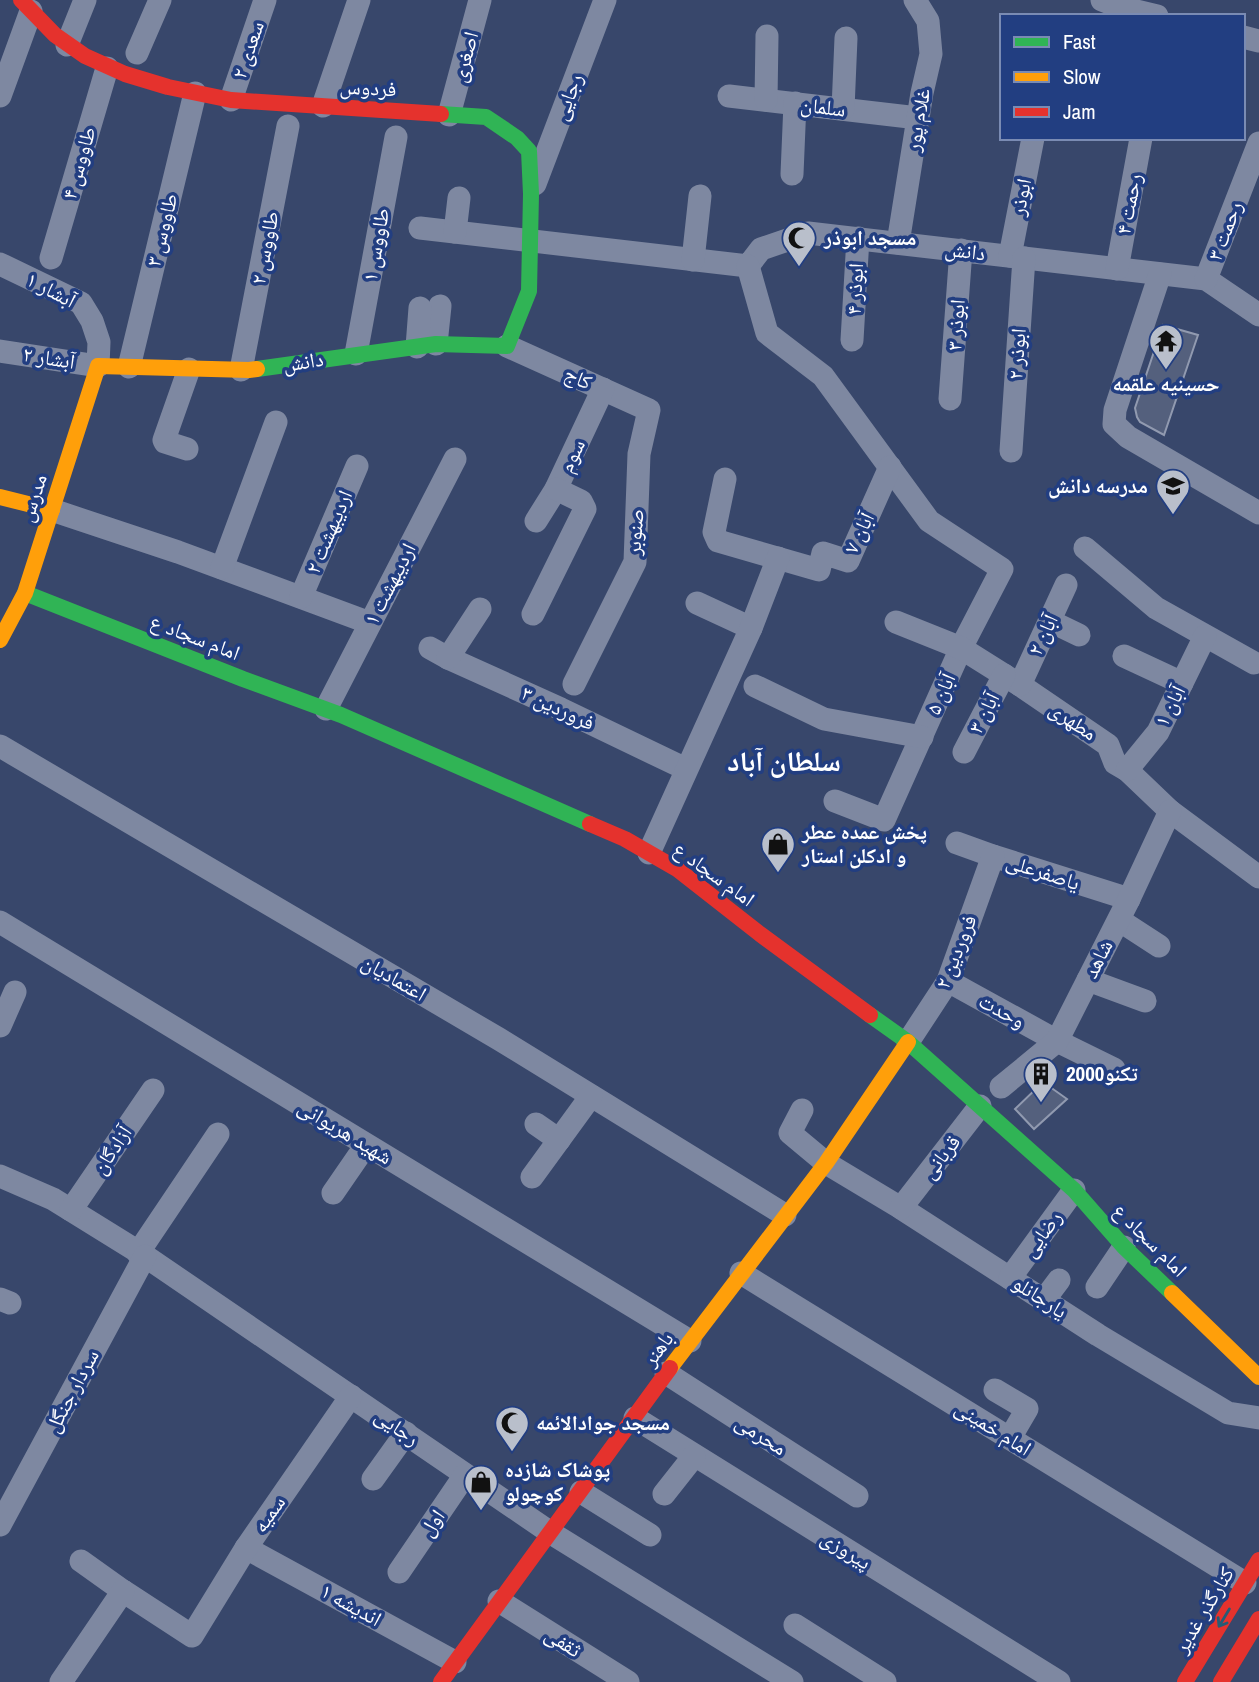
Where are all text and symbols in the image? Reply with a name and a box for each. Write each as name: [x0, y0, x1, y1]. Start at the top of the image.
legend: [1000, 14, 1245, 140]
street label: سعدی ۲: [224, 17, 271, 83]
text: Fast: [1063, 27, 1096, 56]
street label: اصغری: [444, 28, 485, 86]
text: Slow: [1063, 62, 1101, 91]
street label: رجایی: [545, 69, 590, 125]
street label: فردوس: [339, 72, 397, 103]
street label: غلام پور: [898, 86, 937, 155]
street label: سلمان: [799, 89, 847, 124]
text: Jam: [1063, 97, 1096, 126]
street label: طاووس ۴: [54, 123, 103, 203]
street label: رحمت ۴: [1108, 171, 1149, 237]
street label: ابوذر: [1003, 176, 1038, 219]
street label: طاووس ۳: [138, 190, 185, 269]
street label: رحمت ۳: [1200, 197, 1249, 265]
street label: طاووس ۱: [355, 206, 396, 284]
street label: طاووس ۲: [243, 209, 286, 287]
mosque icon: مسجد ابوذر: [780, 219, 818, 268]
place label: مسجد ابوذر: [823, 223, 916, 252]
street label: دانش: [943, 234, 987, 267]
street label: ابوذر ۴: [839, 262, 870, 316]
street label: آبشار ۱: [21, 264, 82, 315]
street label: ابوذر ۳: [939, 298, 972, 352]
temple icon: حسینیه علقمه: [1147, 322, 1185, 371]
street label: ابوذر ۲: [1000, 327, 1033, 381]
street label: آبشار ۲: [21, 339, 78, 376]
street label: دانش: [280, 344, 325, 379]
street label: کاج: [560, 359, 597, 396]
place label: حسینیه علقمه: [1112, 369, 1220, 398]
street label: سوم: [551, 434, 592, 477]
school or university icon: مدرسه دانش: [1154, 467, 1192, 516]
street label: مدرس: [11, 470, 54, 526]
place label: مدرسه دانش: [1048, 471, 1148, 500]
street label: اردیبهشت ۲: [298, 485, 359, 578]
street label: آبان ۷: [836, 507, 881, 558]
street label: صنوبر: [618, 508, 651, 557]
street label: اردیبهشت ۱: [357, 538, 423, 630]
street label: امام سجاد ع: [146, 606, 244, 667]
street label: آبان ۲: [1020, 609, 1065, 660]
street label: آبان ۵: [919, 668, 963, 719]
street label: فروردین ۳: [517, 678, 600, 737]
street label: آبان ۱: [1147, 680, 1192, 731]
street label: آبان ۳: [961, 687, 1006, 738]
street label: مطهری: [1044, 694, 1103, 747]
district label: سلطان آباد: [727, 742, 841, 780]
place label: پخش عمده عطر و ادکلن استار: [801, 817, 927, 870]
shop icon: پخش عمده عطر و ادکلن استار: [759, 825, 797, 874]
street label: امام سجاد ع: [668, 834, 761, 913]
street label: یاصفرعلی: [1003, 846, 1084, 897]
street label: فروردین ۲: [928, 910, 984, 993]
street label: شاهد: [1076, 934, 1120, 983]
street label: اعتمادیان: [356, 947, 432, 1008]
street label: وحدت: [974, 986, 1031, 1035]
building icon: تکنو2000: [1022, 1055, 1060, 1104]
place label: تکنو2000: [1066, 1059, 1138, 1088]
street label: شهید هریوانی: [293, 1092, 398, 1171]
street label: آزادگان: [85, 1119, 139, 1180]
street label: قربانی: [914, 1129, 967, 1185]
street label: امام سجاد ع: [1107, 1196, 1194, 1283]
street label: رضایی: [1015, 1204, 1068, 1263]
street label: یارجانلو: [1007, 1268, 1073, 1325]
street label: باهنر: [634, 1325, 680, 1373]
street label: سردار جنگل: [38, 1344, 106, 1437]
street label: امام خمینی: [949, 1393, 1037, 1462]
street label: رجایی: [369, 1401, 425, 1452]
mosque icon: مسجد جوادالائمه: [493, 1404, 531, 1453]
street label: محرمی: [730, 1407, 793, 1462]
place label: مسجد جوادالائمه: [536, 1408, 670, 1437]
place label: پوشاک شازده کوچولو: [505, 1455, 610, 1508]
shop icon: پوشاک شازده کوچولو: [462, 1463, 500, 1512]
street label: سمیه: [245, 1489, 292, 1538]
street label: اول: [412, 1503, 451, 1542]
street label: پیروزی: [816, 1523, 877, 1576]
street label: کنارگذر غدیر: [1166, 1561, 1241, 1659]
street label: اندیشه ۱: [316, 1576, 387, 1633]
one-way arrow: [1217, 1608, 1231, 1628]
street label: ثقفی: [540, 1619, 587, 1664]

